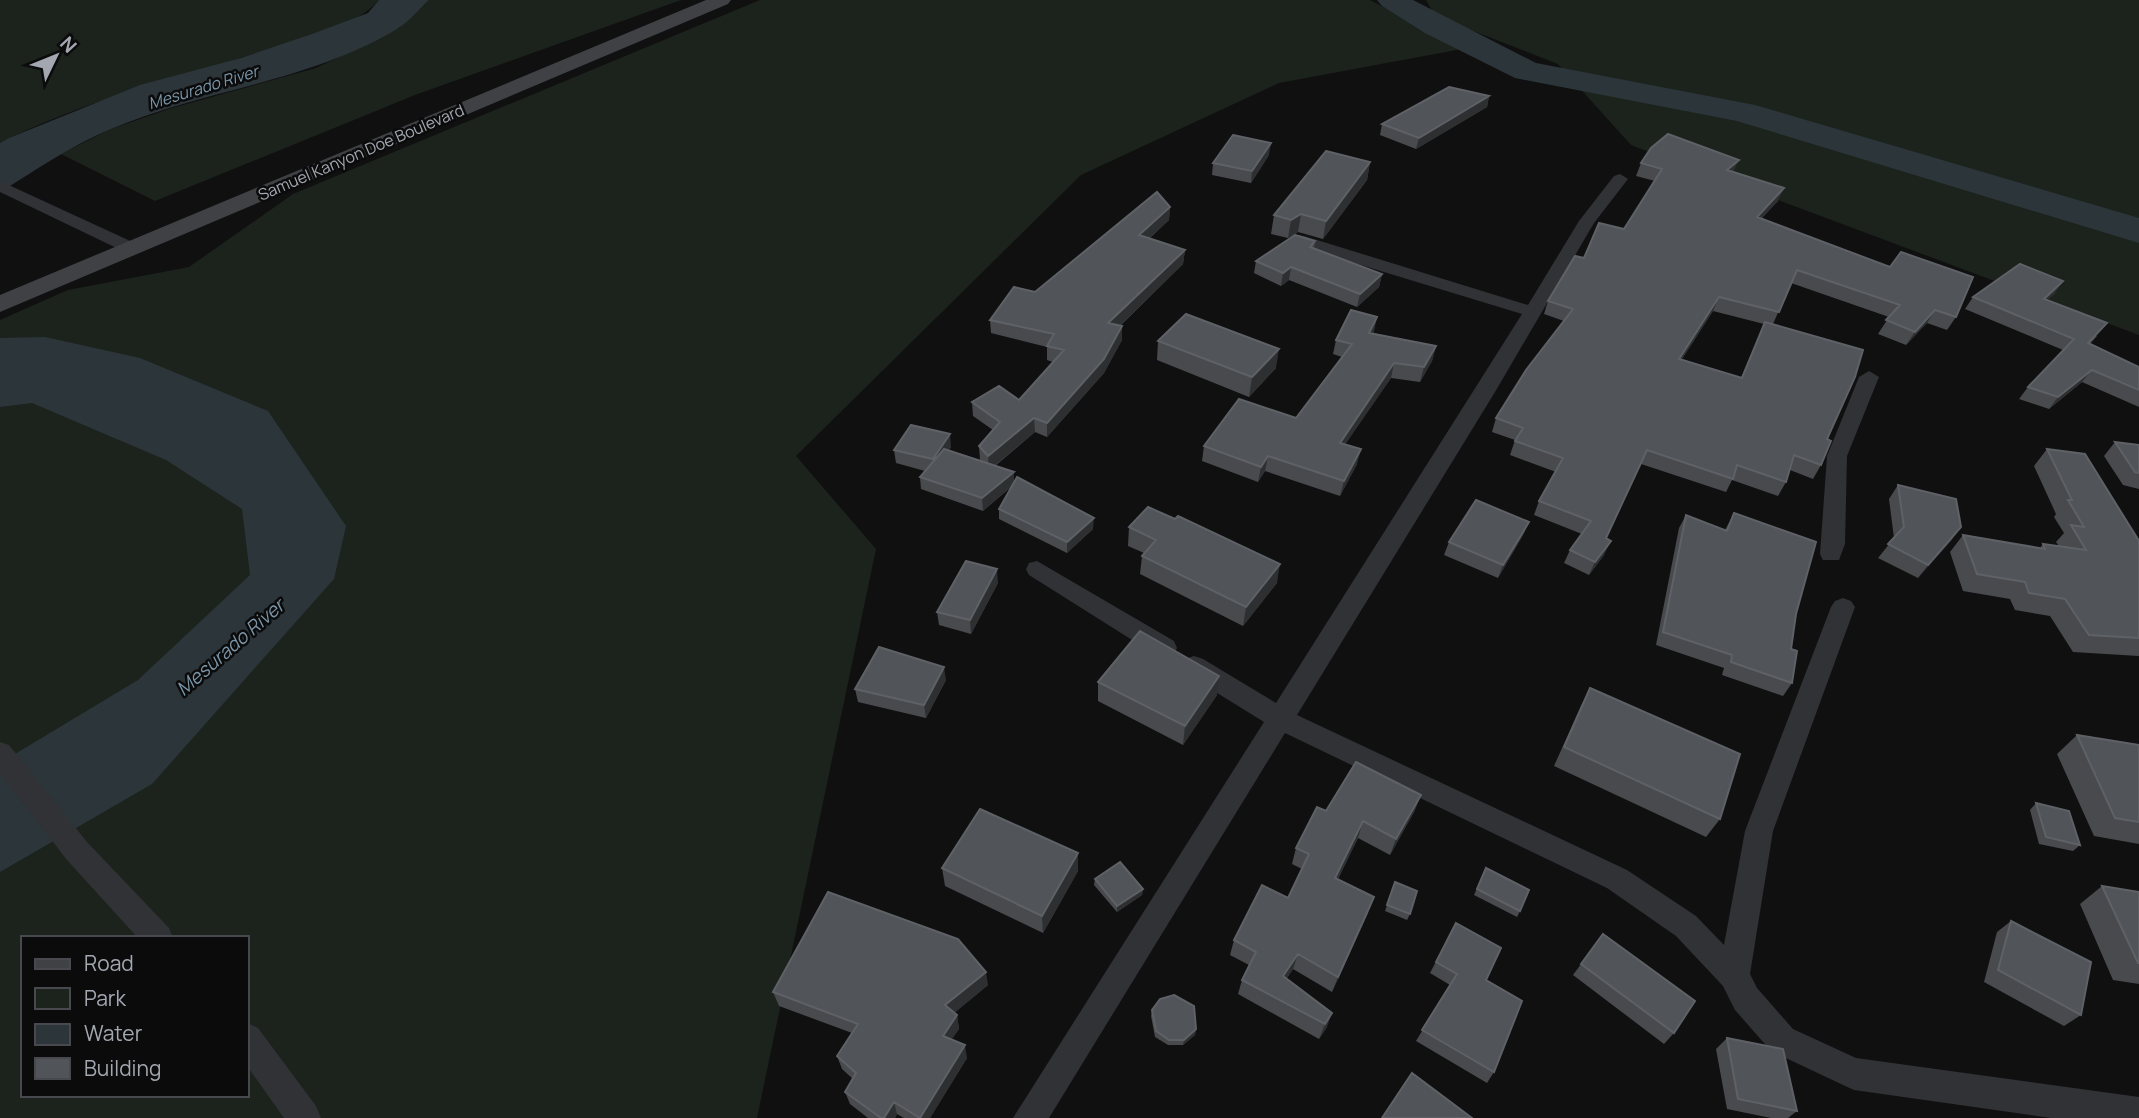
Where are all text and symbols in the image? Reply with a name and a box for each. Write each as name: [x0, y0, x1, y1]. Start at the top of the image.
north arrow: [21, 21, 91, 91]
text: N: [54, 31, 83, 58]
water label: Mesurado River: [145, 59, 263, 114]
street label: Samuel Kanyon Doe Boulevard: [255, 99, 467, 205]
water label: Mesurado River: [170, 591, 291, 701]
legend: [21, 936, 248, 1097]
text: Road: [84, 949, 134, 977]
text: Park: [84, 984, 126, 1012]
text: Water: [84, 1019, 143, 1047]
text: Building: [84, 1054, 161, 1082]

